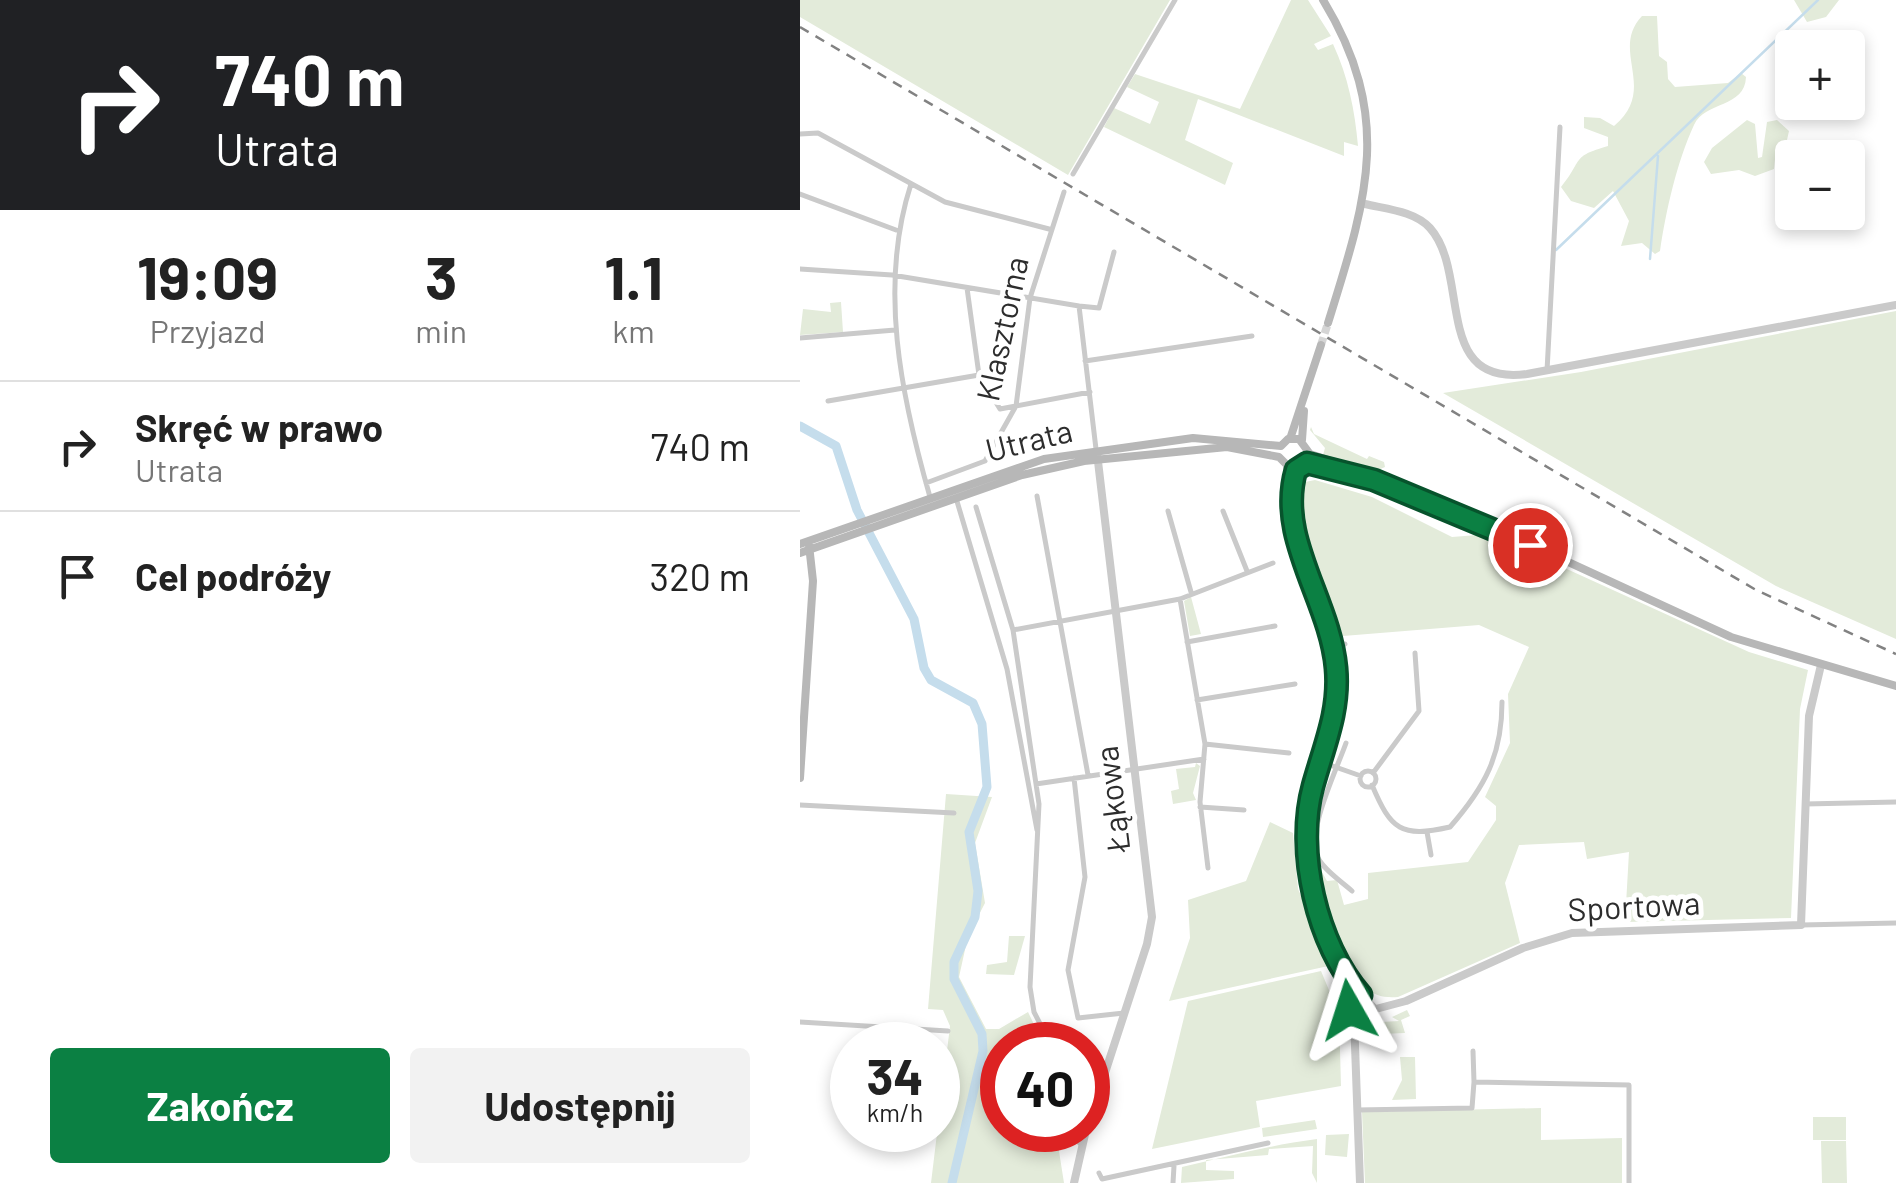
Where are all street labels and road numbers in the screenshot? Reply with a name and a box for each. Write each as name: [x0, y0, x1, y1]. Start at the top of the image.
street label: Klasztorna: [967, 253, 1035, 404]
street label: Utrata: [981, 410, 1076, 468]
street label: Łąkowa: [1086, 744, 1137, 856]
street label: Sportowa: [1567, 883, 1701, 927]

